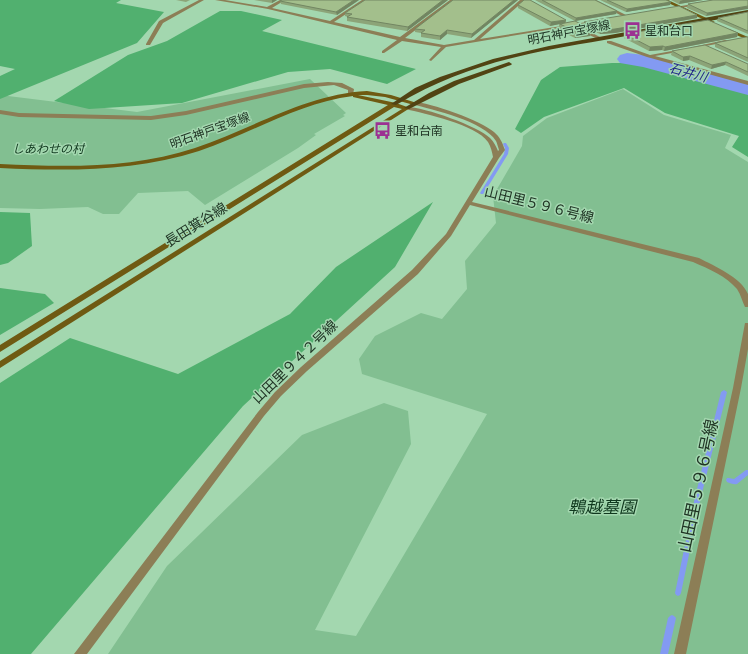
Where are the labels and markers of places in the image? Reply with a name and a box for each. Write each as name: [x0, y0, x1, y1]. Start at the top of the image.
bus stop icon: 星和台口: [622, 21, 642, 41]
place label: 星和台口: [645, 22, 693, 41]
bus stop icon: 星和台南: [372, 121, 392, 141]
place label: 星和台南: [395, 122, 443, 141]

